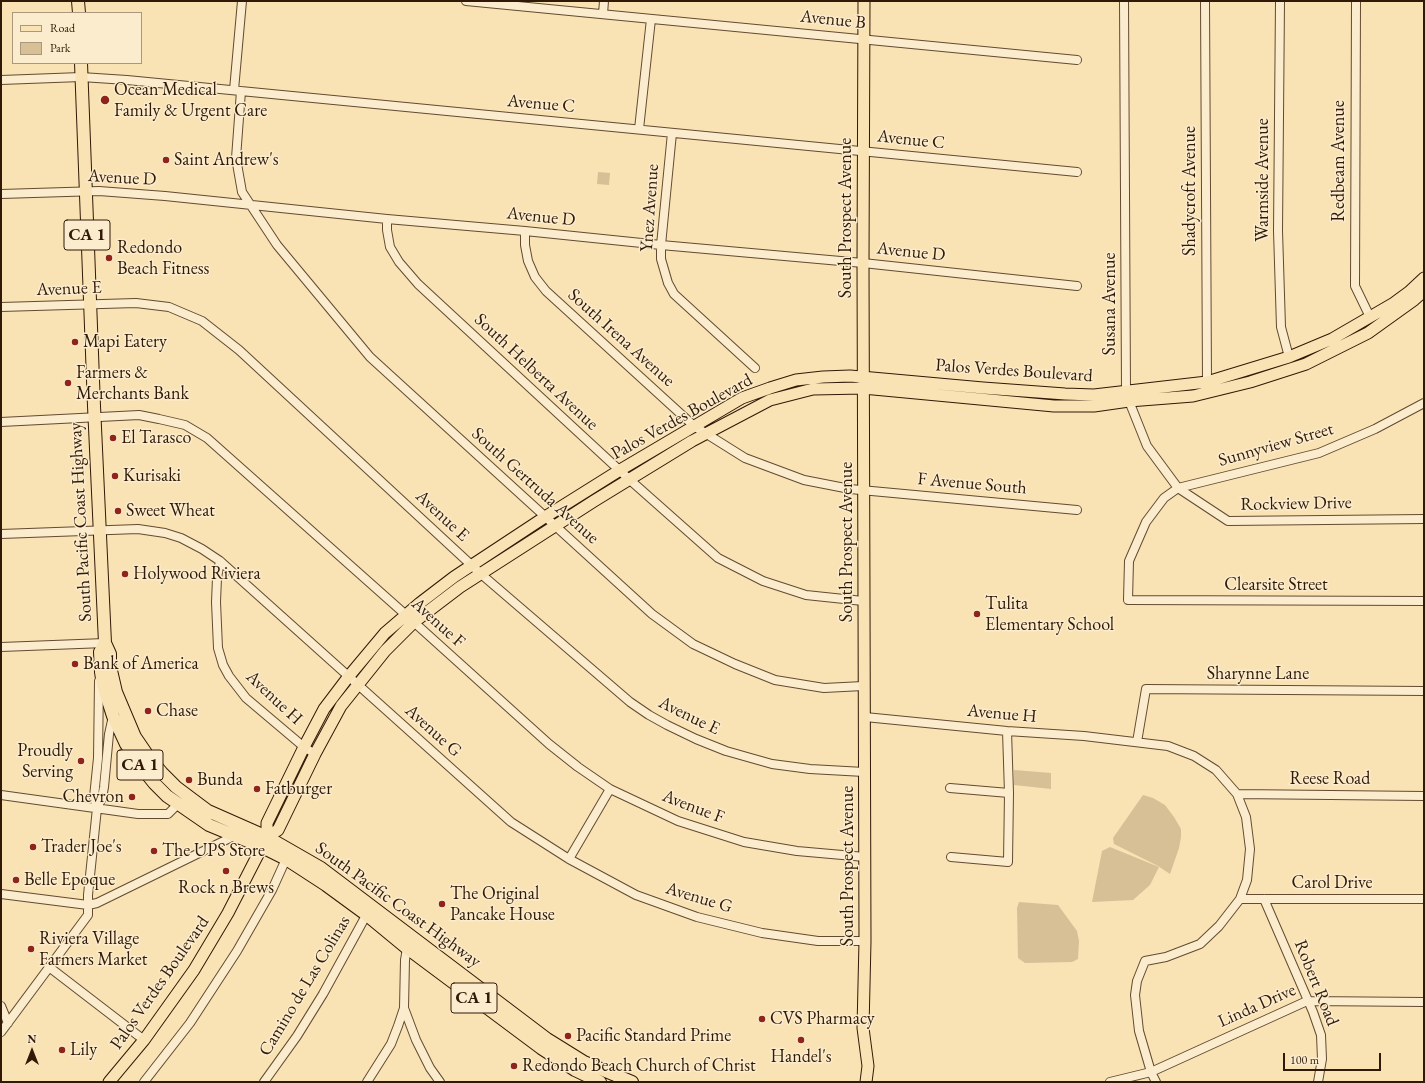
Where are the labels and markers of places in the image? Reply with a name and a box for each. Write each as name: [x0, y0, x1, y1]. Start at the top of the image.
place label: Ocean Medical Family & Urgent Care: [114, 79, 267, 122]
marker: Ocean Medical Family & Urgent Care: [99, 94, 111, 106]
place label: Saint Andrew's: [174, 149, 279, 171]
marker: Saint Andrew's: [161, 155, 171, 165]
place label: Redondo Beach Fitness: [117, 237, 209, 280]
marker: Redondo Beach Fitness: [104, 253, 114, 263]
place label: Mapi Eatery: [83, 331, 167, 353]
marker: Mapi Eatery: [70, 337, 80, 347]
place label: Farmers & Merchants Bank: [76, 362, 189, 404]
marker: Farmers & Merchants Bank: [63, 378, 73, 388]
place label: El Tarasco: [121, 427, 191, 449]
marker: El Tarasco: [108, 433, 118, 443]
place label: Kurisaki: [123, 465, 181, 487]
marker: Kurisaki: [110, 471, 120, 481]
place label: Sweet Wheat: [126, 500, 215, 522]
marker: Sweet Wheat: [113, 506, 123, 516]
place label: Holywood Riviera: [133, 563, 261, 585]
marker: Holywood Riviera: [120, 569, 130, 579]
place label: Tulita Elementary School: [985, 593, 1114, 636]
marker: Tulita Elementary School: [972, 609, 982, 619]
place label: Bank of America: [83, 653, 199, 675]
marker: Bank of America: [70, 659, 80, 669]
place label: Chase: [156, 700, 198, 722]
marker: Chase: [143, 706, 153, 716]
place label: Proudly Serving: [17, 740, 73, 782]
marker: Proudly Serving: [76, 756, 86, 766]
place label: Bunda: [197, 769, 243, 791]
marker: Bunda: [184, 775, 194, 785]
place label: Fatburger: [265, 778, 332, 800]
marker: Fatburger: [252, 784, 262, 794]
place label: Chevron: [63, 786, 124, 808]
marker: Chevron: [127, 792, 137, 802]
place label: Trader Joe's: [41, 836, 122, 858]
place label: The UPS Store: [162, 840, 265, 862]
marker: Trader Joe's: [28, 842, 38, 852]
marker: The UPS Store: [149, 846, 159, 856]
marker: Rock n Brews: [221, 866, 231, 876]
place label: Belle Epoque: [24, 869, 115, 891]
marker: Belle Epoque: [11, 875, 21, 885]
place label: Rock n Brews: [178, 877, 274, 899]
place label: The Original Pancake House: [450, 883, 555, 926]
marker: The Original Pancake House: [437, 899, 447, 909]
place label: Riviera Village Farmers Market: [39, 928, 147, 970]
marker: Riviera Village Farmers Market: [26, 944, 36, 954]
place label: CVS Pharmacy: [770, 1008, 875, 1030]
marker: CVS Pharmacy: [757, 1014, 767, 1024]
place label: Pacific Standard Prime: [576, 1025, 731, 1047]
marker: Pacific Standard Prime: [563, 1031, 573, 1041]
marker: Handel's: [796, 1035, 806, 1045]
place label: Lily: [70, 1039, 97, 1061]
marker: Lily: [57, 1045, 67, 1055]
place label: Handel's: [770, 1046, 832, 1068]
place label: Redondo Beach Church of Christ: [522, 1055, 756, 1077]
marker: Redondo Beach Church of Christ: [509, 1061, 519, 1071]

